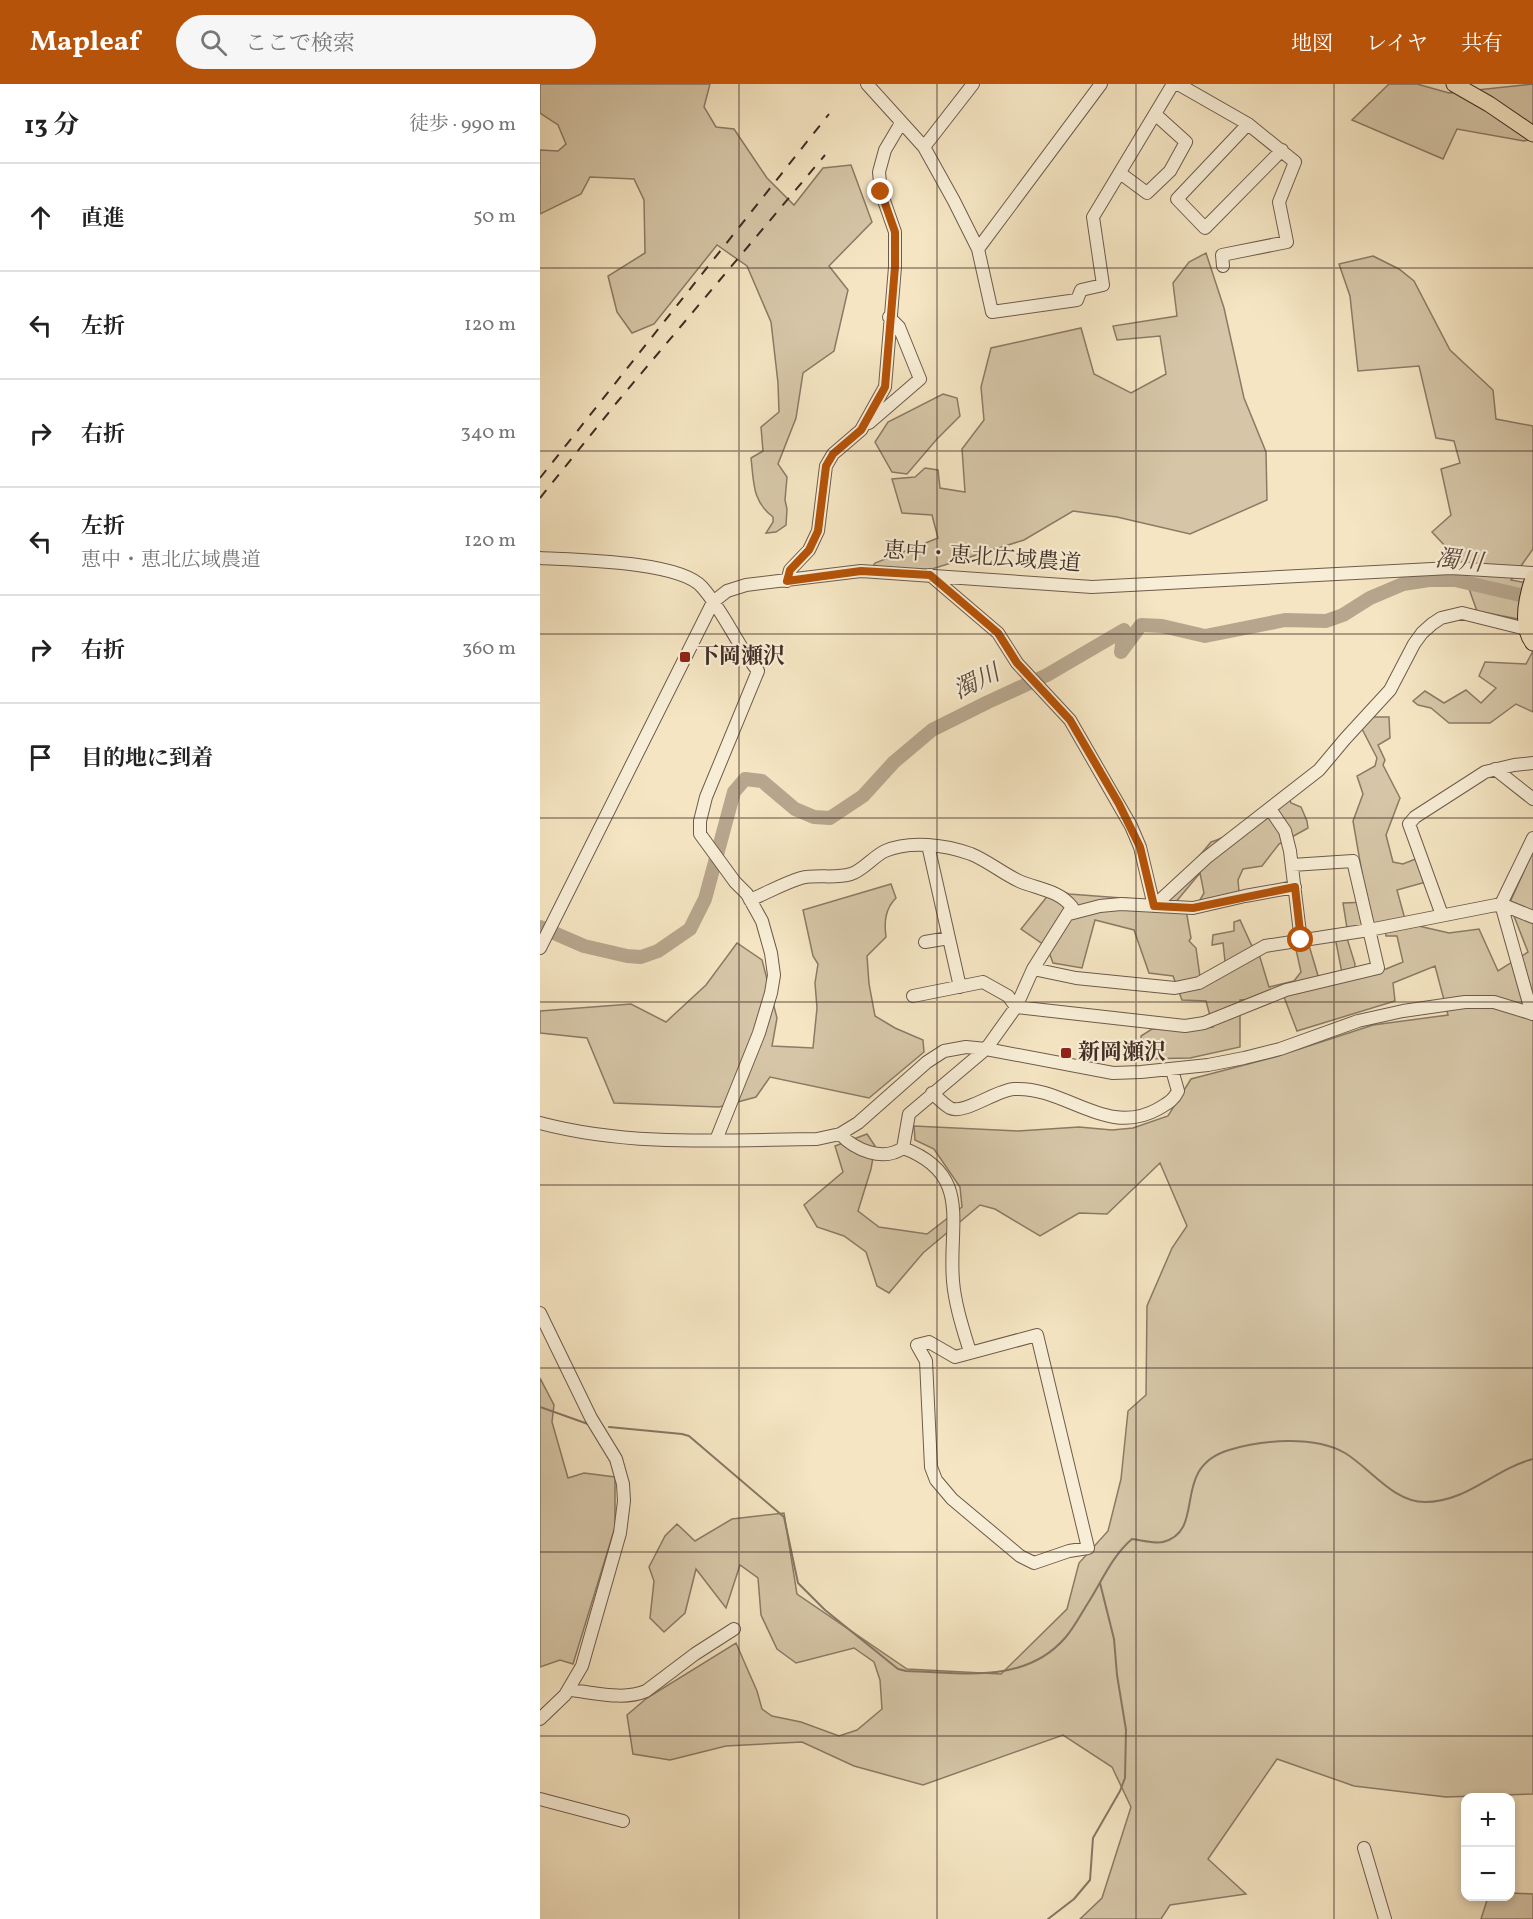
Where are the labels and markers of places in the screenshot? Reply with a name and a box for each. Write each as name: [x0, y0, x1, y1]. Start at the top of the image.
place label: 下岡瀬沢: [697, 642, 785, 673]
marker: 下岡瀬沢: [678, 650, 692, 664]
place label: 新岡瀬沢: [1078, 1038, 1166, 1069]
marker: 新岡瀬沢: [1059, 1046, 1073, 1060]

